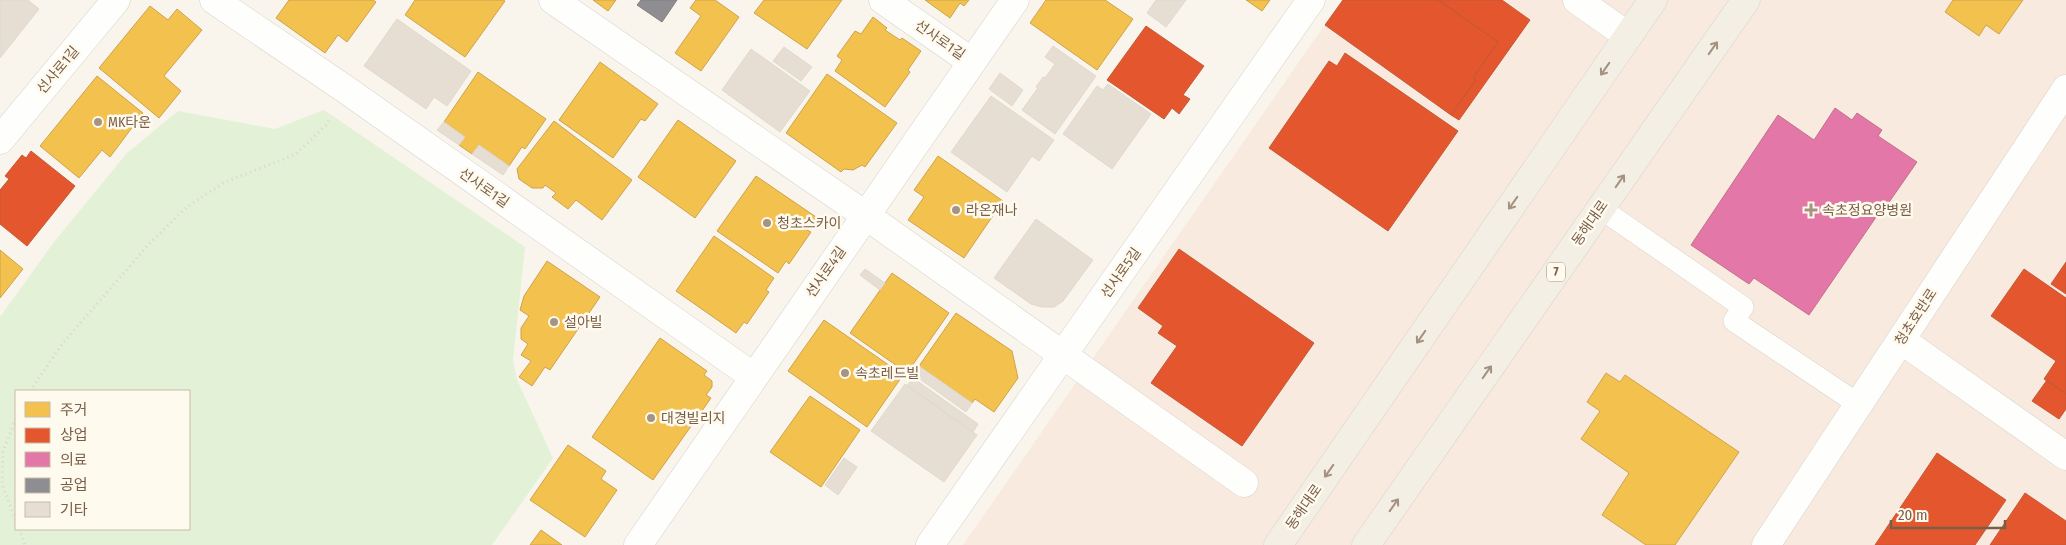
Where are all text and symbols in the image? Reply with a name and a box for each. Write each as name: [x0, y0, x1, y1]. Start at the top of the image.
street label: 선사로1길: [912, 17, 968, 63]
one-way arrow: [1708, 41, 1718, 55]
street label: 선사로1길: [33, 43, 83, 97]
one-way arrow: [1600, 62, 1610, 76]
place label: MK타운: [108, 114, 151, 131]
marker: MK타운: [92, 116, 104, 128]
street label: 선사로1길: [456, 165, 512, 211]
one-way arrow: [1615, 174, 1625, 188]
one-way arrow: [1508, 196, 1518, 210]
street label: 동해대로: [1568, 197, 1612, 249]
place label: 라온재나: [966, 202, 1018, 219]
place label: 속초정요양병원: [1822, 202, 1912, 219]
marker: 속초정요양병원: [1804, 203, 1818, 217]
marker: 라온재나: [950, 204, 962, 216]
place label: 청초스카이: [777, 215, 841, 232]
marker: 청초스카이: [761, 217, 773, 229]
street label: 선사로4길: [802, 243, 850, 301]
street label: 선사로5길: [1097, 244, 1145, 302]
road number: 7: [1547, 262, 1565, 282]
street label: 청초호반로: [1891, 285, 1941, 349]
place label: 설아빌: [564, 314, 603, 331]
marker: 설아빌: [548, 316, 560, 328]
one-way arrow: [1416, 329, 1426, 343]
place label: 속초레드빌: [855, 365, 919, 382]
one-way arrow: [1482, 365, 1492, 379]
marker: 속초레드빌: [839, 367, 851, 379]
legend: [15, 390, 190, 530]
text: 주거: [60, 401, 88, 419]
place label: 대경빌리지: [661, 410, 725, 427]
marker: 대경빌리지: [645, 412, 657, 424]
text: 상업: [60, 426, 88, 444]
text: 의료: [60, 451, 88, 469]
one-way arrow: [1324, 463, 1334, 477]
text: 공업: [60, 476, 88, 494]
street label: 동해대로: [1282, 481, 1326, 533]
one-way arrow: [1389, 498, 1399, 512]
scale bar: [1891, 498, 2005, 530]
text: 기타: [60, 501, 88, 519]
text: 20 m: [1898, 506, 1928, 524]

